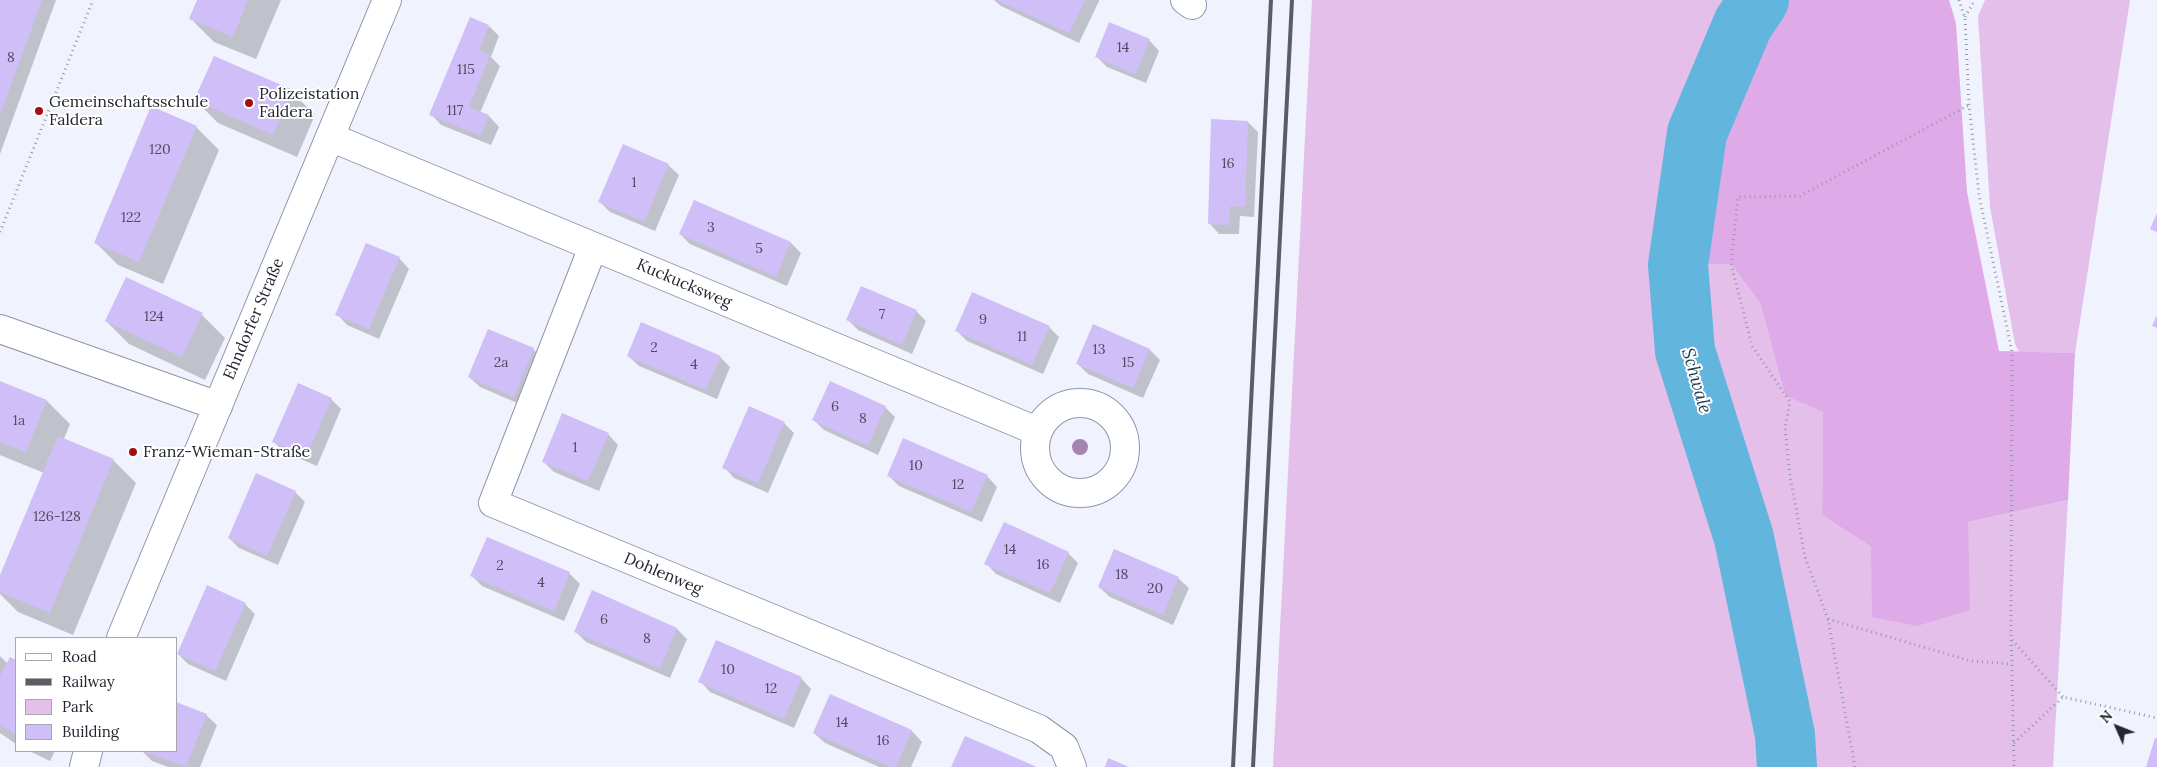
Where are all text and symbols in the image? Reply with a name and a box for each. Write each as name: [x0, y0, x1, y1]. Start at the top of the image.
house number: 14: [1117, 40, 1129, 56]
house number: 8: [7, 50, 15, 66]
house number: 115: [457, 62, 475, 78]
place label: Polizeistation Faldera: [259, 84, 359, 122]
place label: Gemeinschaftsschule Faldera: [49, 92, 208, 130]
marker: Polizeistation Faldera: [243, 97, 255, 109]
house number: 117: [447, 103, 463, 119]
marker: Gemeinschaftsschule Faldera: [33, 105, 45, 117]
house number: 120: [149, 142, 171, 158]
house number: 16: [1221, 156, 1235, 172]
house number: 1: [631, 175, 637, 191]
house number: 122: [121, 210, 141, 226]
house number: 3: [707, 220, 715, 236]
house number: 5: [755, 241, 763, 257]
street label: Ehndorfer Straße: [220, 255, 288, 383]
street label: Kuckucksweg: [633, 255, 735, 313]
house number: 7: [879, 307, 885, 323]
house number: 124: [144, 309, 164, 325]
house number: 9: [979, 312, 987, 328]
house number: 11: [1017, 329, 1027, 345]
house number: 2: [650, 340, 658, 356]
house number: 13: [1093, 342, 1105, 358]
water label: Schwale: [1676, 346, 1716, 416]
house number: 2a: [494, 355, 508, 371]
house number: 15: [1122, 355, 1134, 371]
house number: 4: [690, 357, 698, 373]
house number: 6: [831, 399, 839, 415]
house number: 8: [859, 411, 867, 427]
house number: 1a: [13, 413, 25, 429]
house number: 1: [572, 440, 578, 456]
place label: Franz-Wieman-Straße: [143, 442, 310, 462]
marker: Franz-Wieman-Straße: [127, 446, 139, 458]
house number: 10: [909, 458, 923, 474]
house number: 12: [952, 477, 964, 493]
house number: 126-128: [33, 509, 81, 525]
house number: 14: [1004, 542, 1016, 558]
street label: Dohlenweg: [621, 549, 705, 599]
house number: 16: [1036, 557, 1050, 573]
house number: 2: [496, 558, 504, 574]
house number: 18: [1116, 567, 1128, 583]
house number: 4: [537, 575, 545, 591]
house number: 20: [1147, 581, 1163, 597]
house number: 6: [600, 612, 608, 628]
house number: 8: [643, 631, 651, 647]
legend: [15, 637, 178, 752]
text: Road: [62, 647, 97, 666]
house number: 10: [721, 662, 735, 678]
text: Railway: [62, 672, 115, 691]
house number: 12: [765, 681, 777, 697]
text: Park: [62, 697, 93, 716]
north arrow: [2092, 702, 2142, 752]
text: N: [2096, 706, 2116, 727]
house number: 14: [836, 715, 848, 731]
text: Building: [62, 722, 119, 741]
house number: 16: [876, 733, 890, 749]

